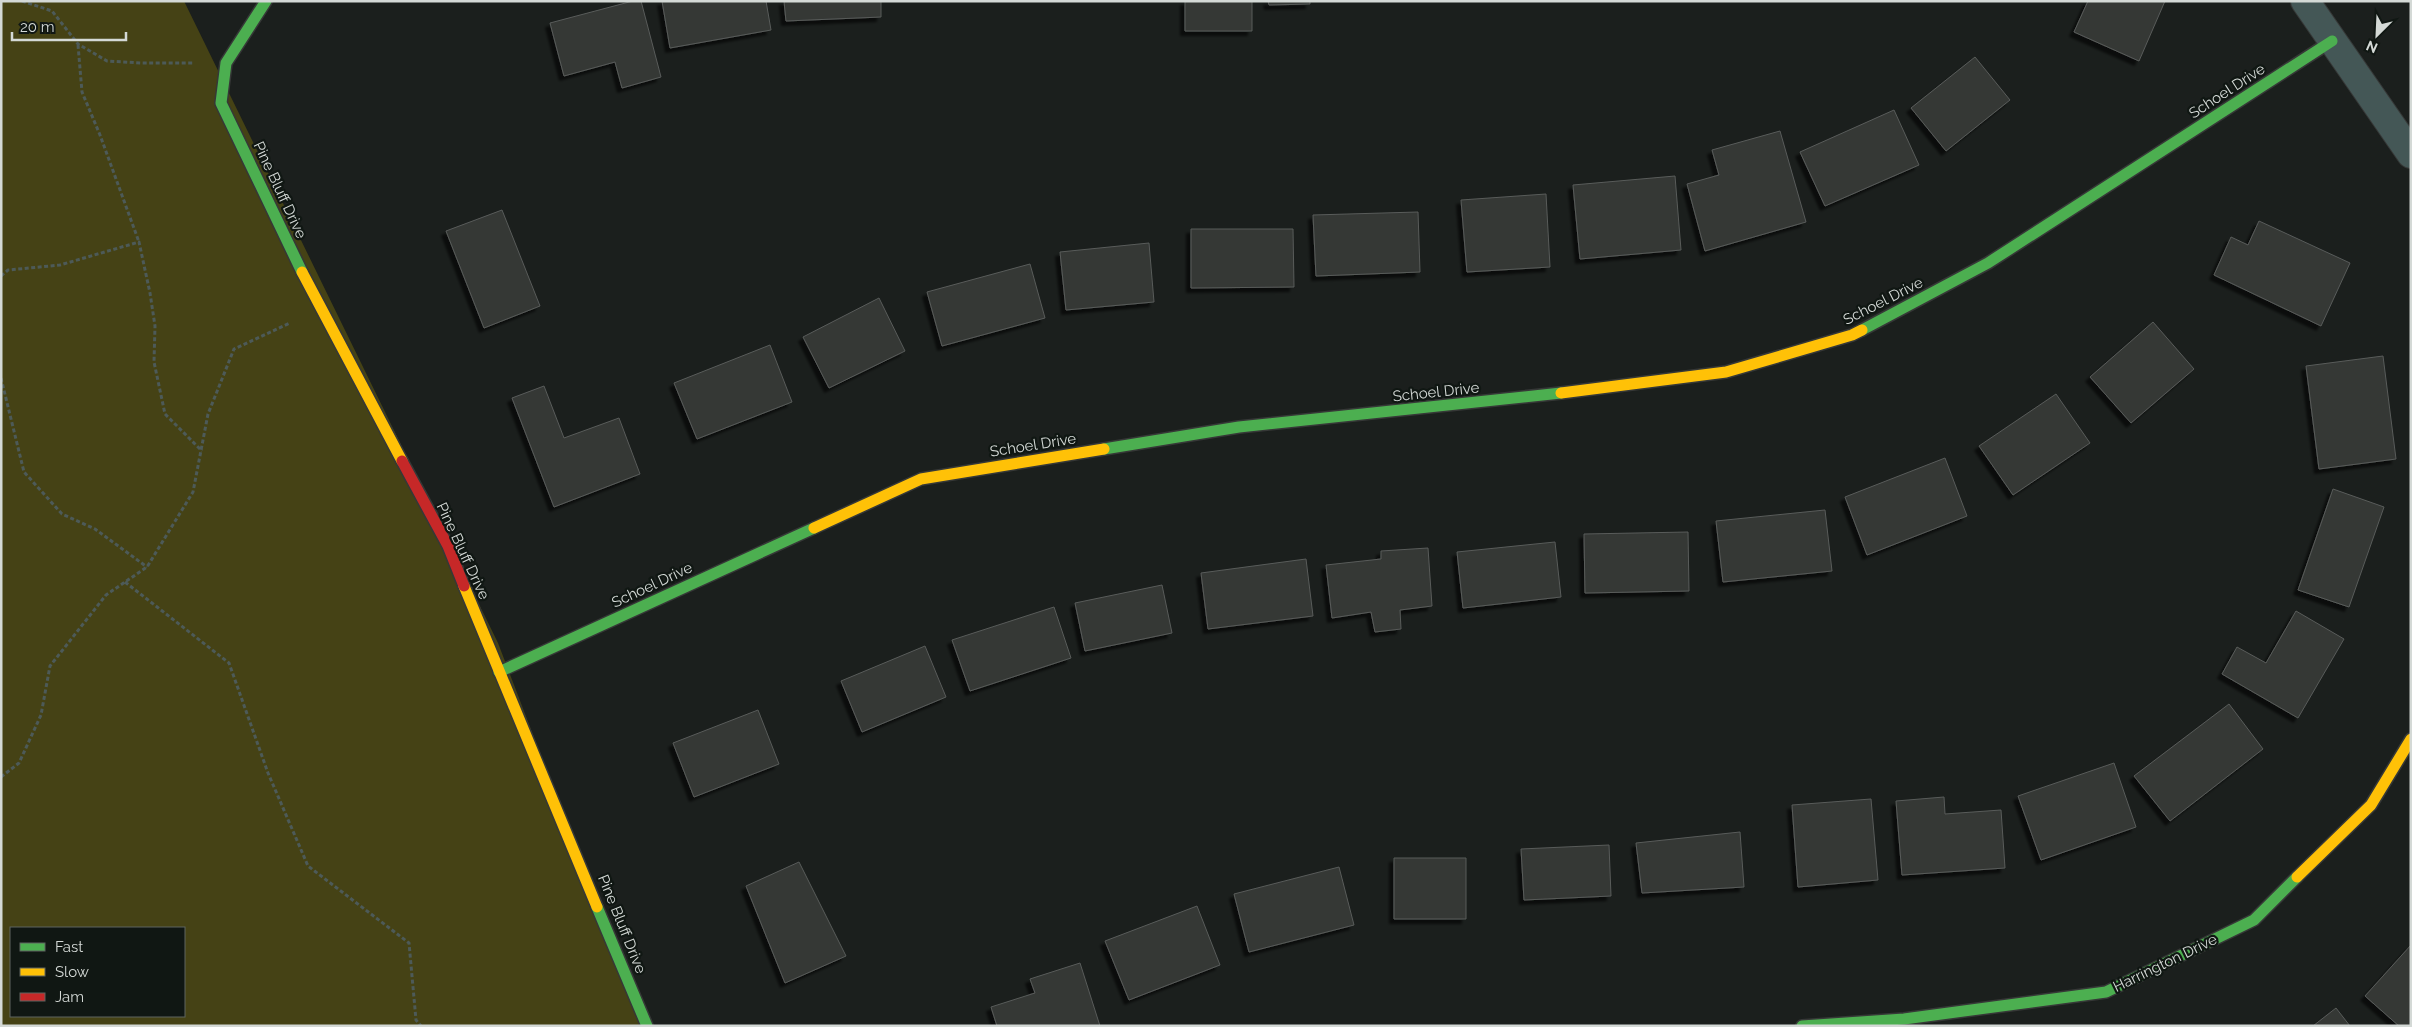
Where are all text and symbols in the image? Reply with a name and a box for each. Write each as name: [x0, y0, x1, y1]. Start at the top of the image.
scale bar: [12, 10, 126, 42]
north arrow: [2352, 10, 2402, 60]
text: 20 m: [20, 18, 55, 36]
text: N: [2364, 37, 2380, 56]
street label: Schoel Drive: [2186, 60, 2269, 122]
street label: Pine Bluff Drive: [250, 139, 310, 242]
street label: Schoel Drive: [1840, 273, 1926, 329]
street label: Schoel Drive: [1392, 378, 1480, 406]
street label: Schoel Drive: [989, 429, 1078, 461]
street label: Pine Bluff Drive: [433, 500, 493, 603]
street label: Schoel Drive: [609, 558, 695, 612]
street label: Pine Bluff Drive: [594, 872, 650, 976]
legend: [10, 927, 185, 1017]
street label: Harrington Drive: [2110, 930, 2220, 996]
text: Fast: [55, 938, 83, 956]
text: Slow: [55, 963, 89, 981]
text: Jam: [55, 988, 84, 1006]

